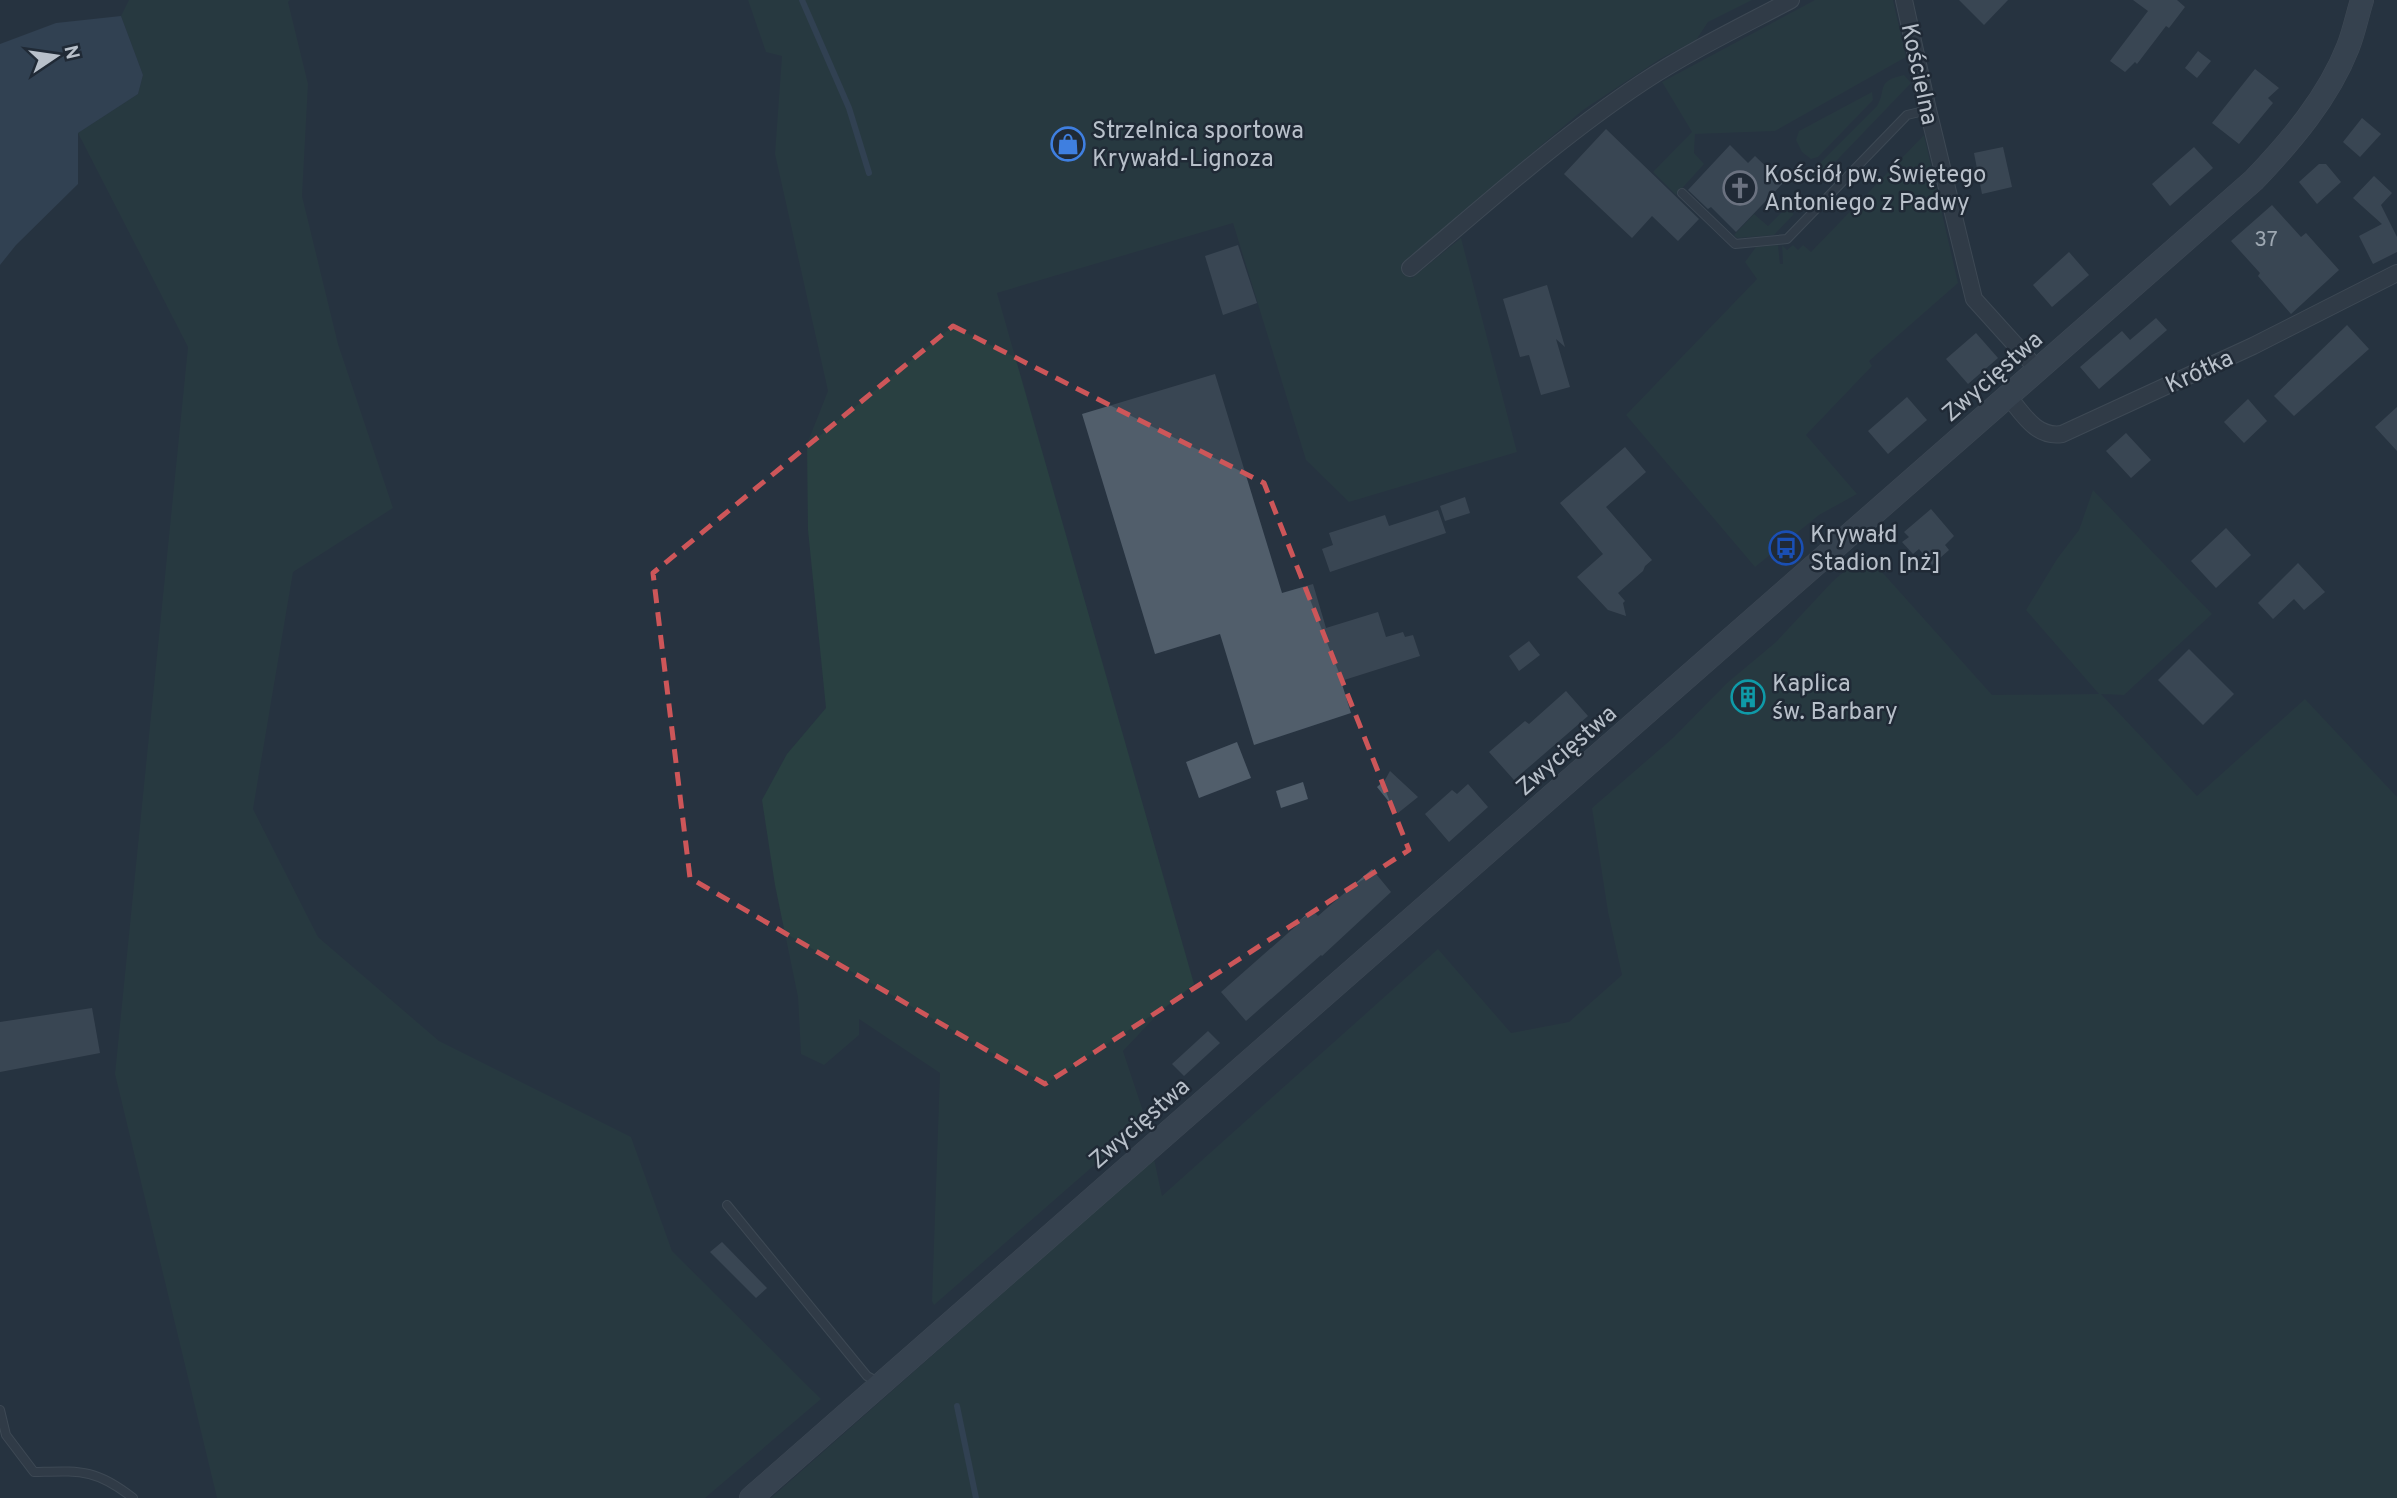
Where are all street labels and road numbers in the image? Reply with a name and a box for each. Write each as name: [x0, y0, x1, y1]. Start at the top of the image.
street label: Kościelna: [1893, 21, 1943, 128]
street label: Zwycięstwa: [1937, 325, 2050, 430]
street label: Krótka: [2161, 344, 2239, 401]
street label: Zwycięstwa: [1511, 699, 1624, 804]
street label: Zwycięstwa: [1084, 1072, 1197, 1177]

